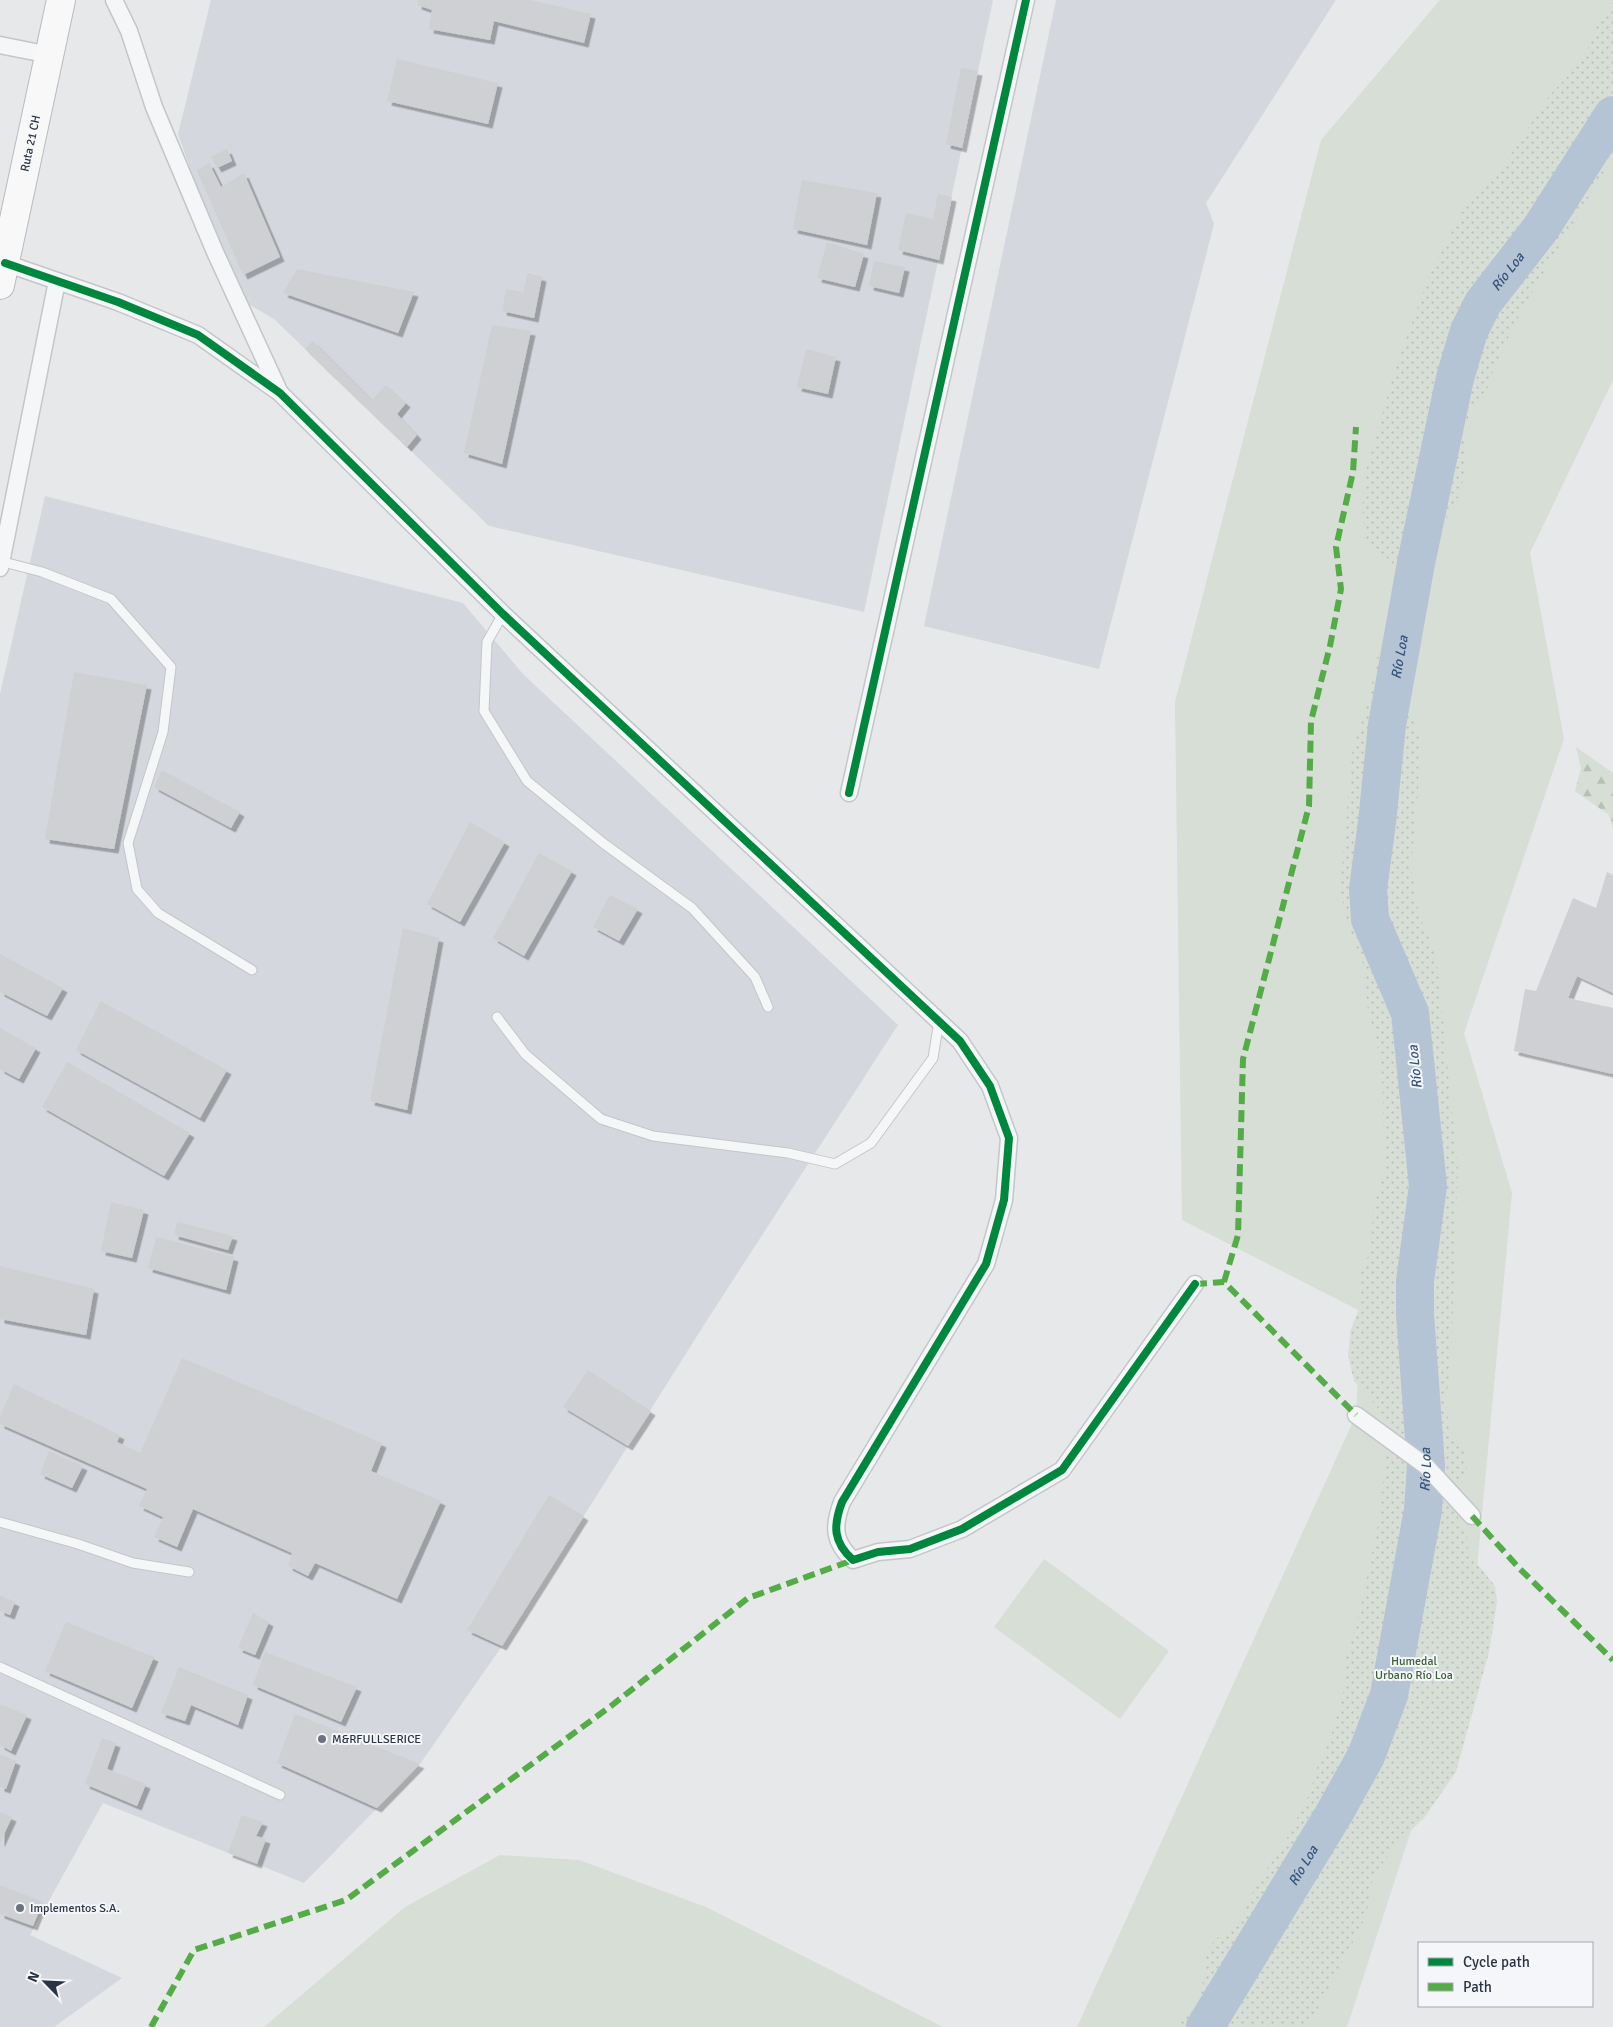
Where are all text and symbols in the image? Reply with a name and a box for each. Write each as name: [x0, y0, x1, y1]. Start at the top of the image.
street label: Ruta 21 CH: [17, 114, 44, 173]
water label: Río Loa: [1487, 248, 1528, 294]
water label: Río Loa: [1387, 633, 1412, 680]
water label: Río Loa: [1404, 1043, 1426, 1090]
water label: Río Loa: [1416, 1446, 1435, 1492]
park label: Humedal Urbano Río Loa: [1375, 1654, 1453, 1683]
place label: M&RFULLSERICE: [332, 1732, 421, 1747]
marker: M&RFULLSERICE: [316, 1733, 328, 1745]
water label: Río Loa: [1284, 1841, 1322, 1888]
place label: Implementos S.A.: [30, 1901, 120, 1916]
marker: Implementos S.A.: [14, 1902, 26, 1914]
legend: [1418, 1942, 1593, 2007]
text: Cycle path: [1463, 1953, 1530, 1971]
north arrow: [20, 1957, 70, 2007]
text: N: [24, 1969, 43, 1985]
text: Path: [1463, 1978, 1492, 1996]

